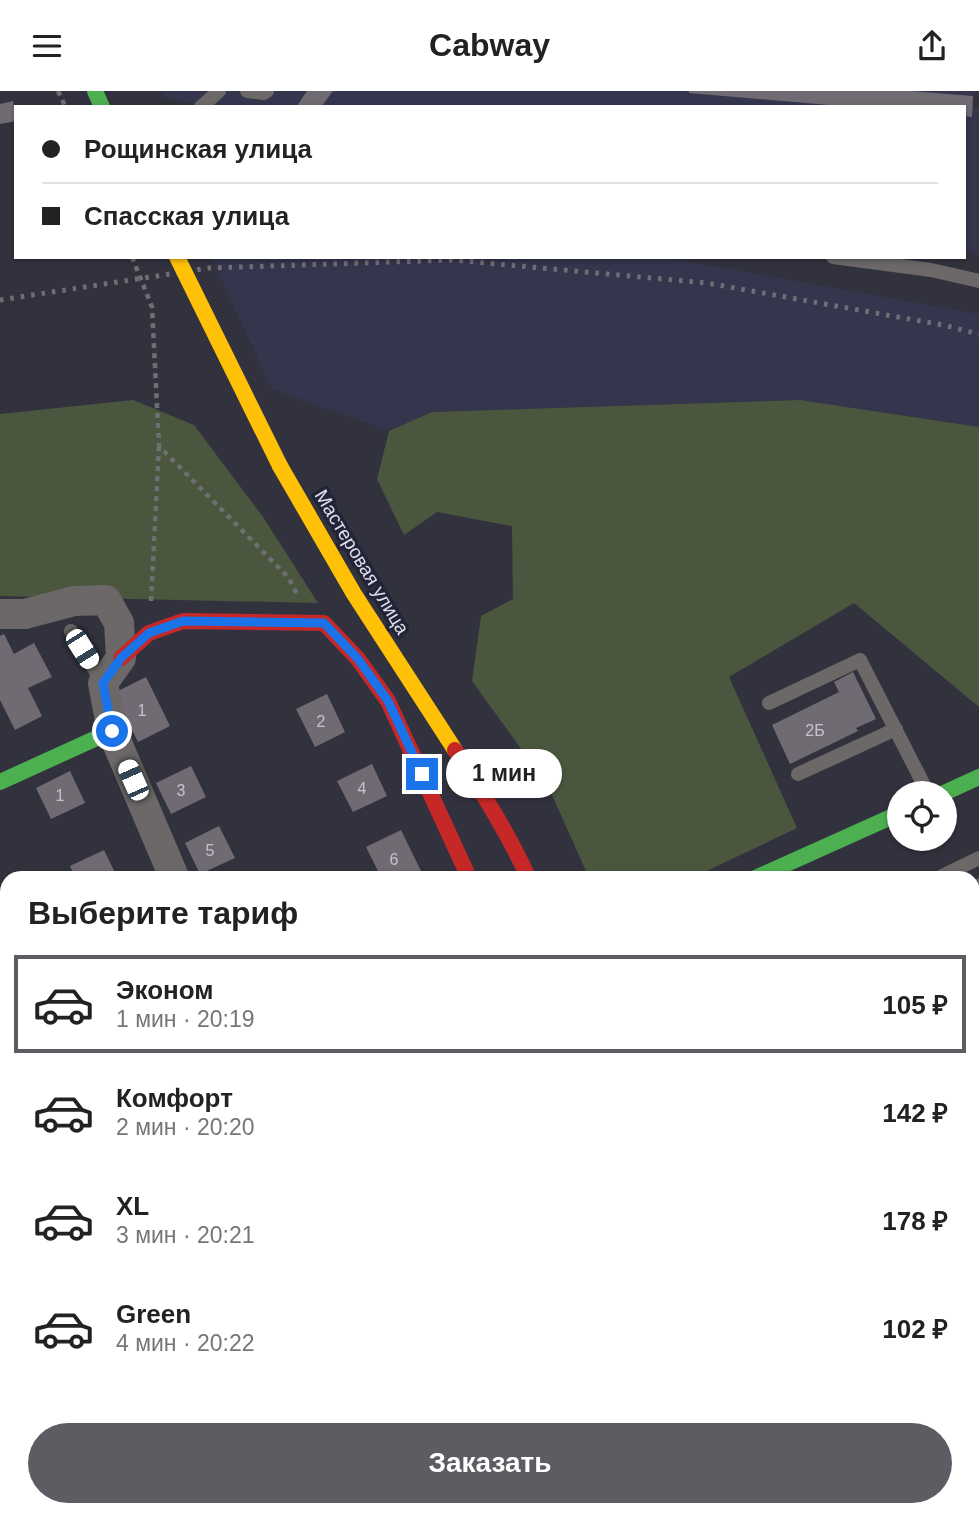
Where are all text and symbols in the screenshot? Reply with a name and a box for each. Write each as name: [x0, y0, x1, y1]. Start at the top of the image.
icon: menu: [28, 27, 66, 65]
text: Cabway: [429, 27, 550, 63]
icon: share: [913, 27, 951, 65]
text: Рощинская улица: [84, 134, 312, 164]
text: Спасская улица: [84, 201, 289, 231]
street label: Мастеровая улица: [311, 486, 414, 638]
car: [62, 626, 103, 672]
house number: 1: [138, 702, 147, 719]
house number: 2: [317, 713, 326, 730]
route start: [96, 715, 128, 747]
house number: 2Б: [805, 722, 825, 739]
callout: 1 мин: [446, 749, 562, 799]
car: [115, 757, 152, 803]
route end: [406, 758, 438, 790]
text: 1 мин: [472, 760, 536, 786]
house number: 4: [358, 780, 367, 797]
map controls: [887, 781, 957, 851]
button: locate: [887, 781, 957, 851]
house number: 3: [177, 782, 186, 799]
house number: 1: [56, 787, 65, 804]
house number: 5: [206, 842, 215, 859]
house number: 6: [390, 851, 399, 868]
text: Выберите тариф: [28, 895, 298, 931]
icon: car: [32, 973, 95, 1036]
text: Эконом: [116, 975, 214, 1005]
text: 105 ₽: [882, 990, 948, 1020]
text: 1 мин · 20:19: [116, 1006, 255, 1032]
icon: car: [32, 1081, 95, 1144]
text: Комфорт: [116, 1083, 233, 1113]
text: 142 ₽: [882, 1098, 948, 1128]
text: 2 мин · 20:20: [116, 1114, 255, 1140]
icon: car: [32, 1189, 95, 1252]
text: XL: [116, 1191, 149, 1221]
text: 178 ₽: [882, 1206, 948, 1236]
text: 3 мин · 20:21: [116, 1222, 255, 1248]
icon: car: [32, 1297, 95, 1360]
text: Green: [116, 1299, 191, 1329]
text: 102 ₽: [882, 1314, 948, 1344]
text: 4 мин · 20:22: [116, 1330, 255, 1356]
button: Заказать: [28, 1423, 952, 1503]

